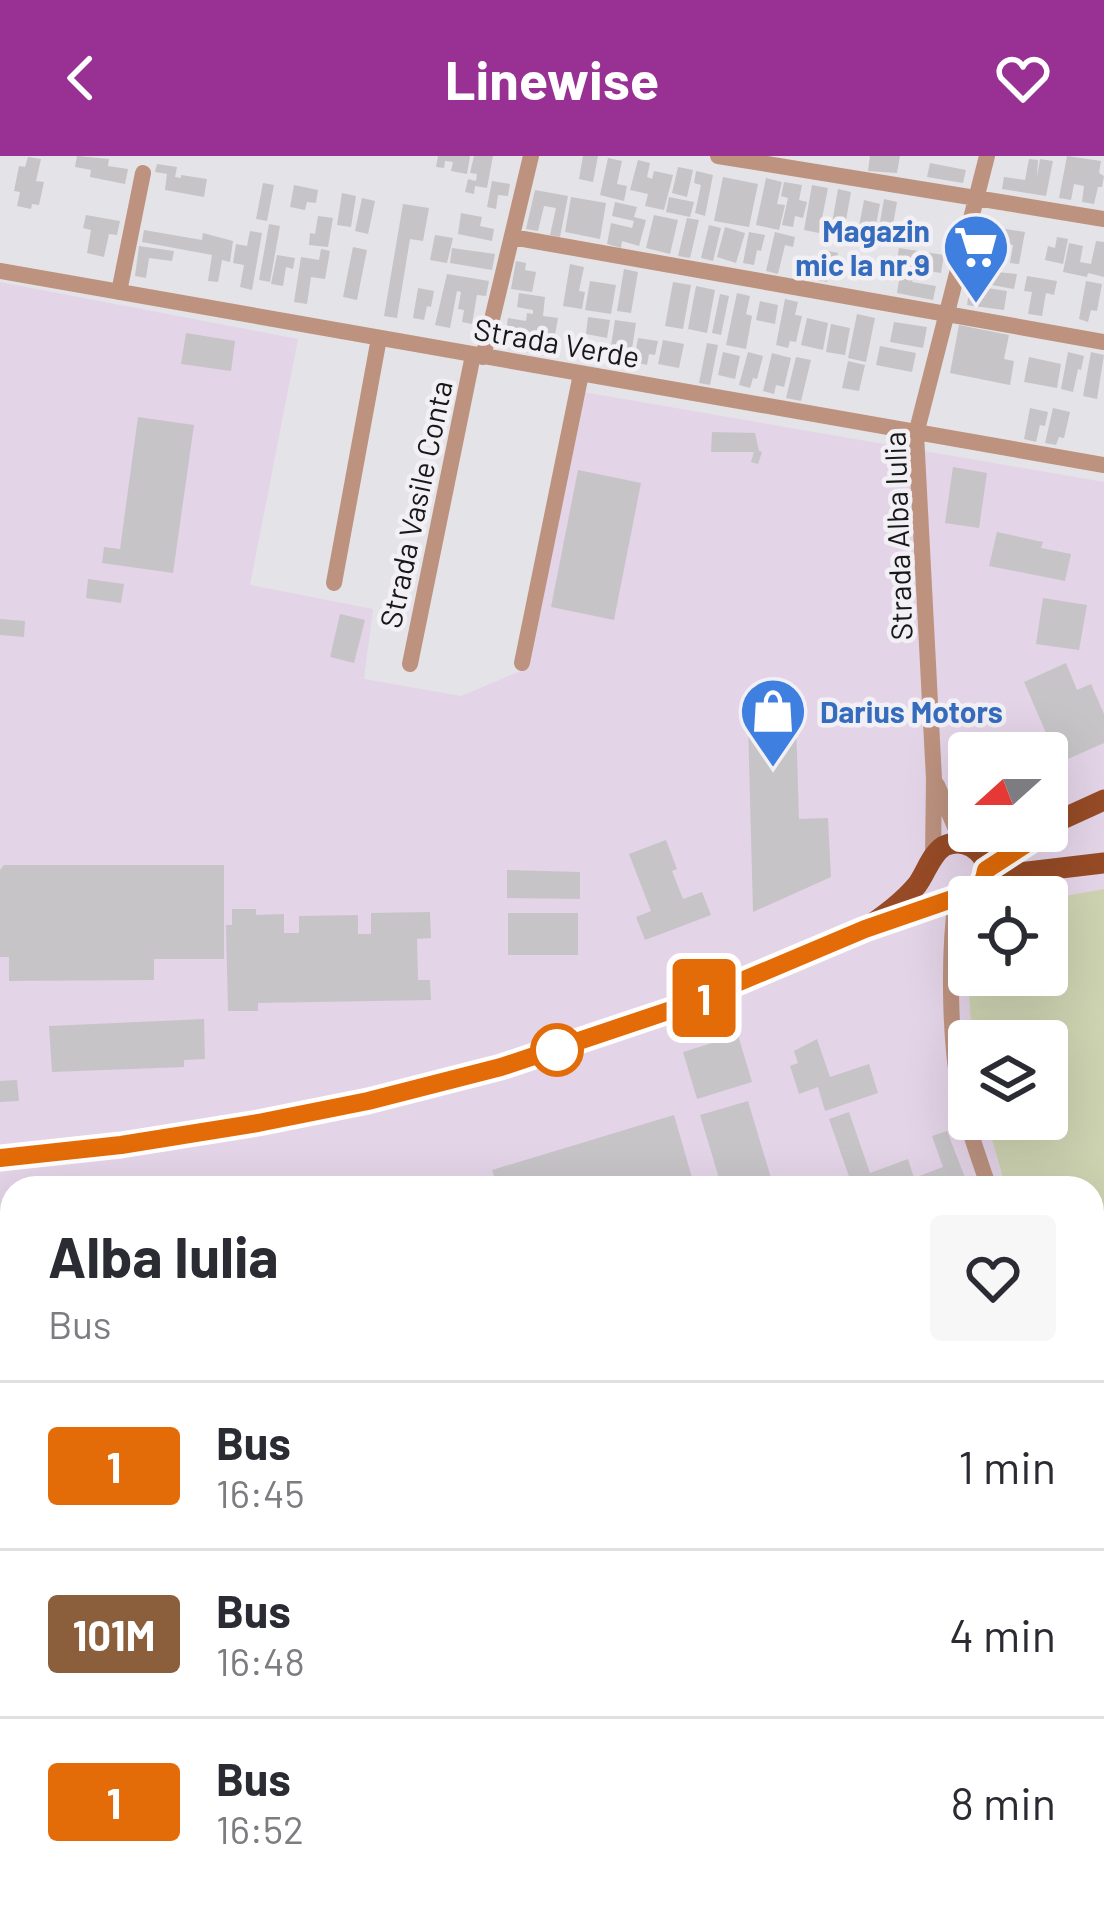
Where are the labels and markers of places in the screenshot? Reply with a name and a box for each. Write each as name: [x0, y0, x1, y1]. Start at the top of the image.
place label: Magazin mic la nr.9: [795, 212, 930, 282]
supermarket icon: Magazin mic la nr.9: [941, 212, 1011, 306]
shop icon: Darius Motors: [738, 676, 808, 770]
place label: Darius Motors: [820, 693, 1003, 729]
unlabelled marker: [532, 1025, 582, 1075]

